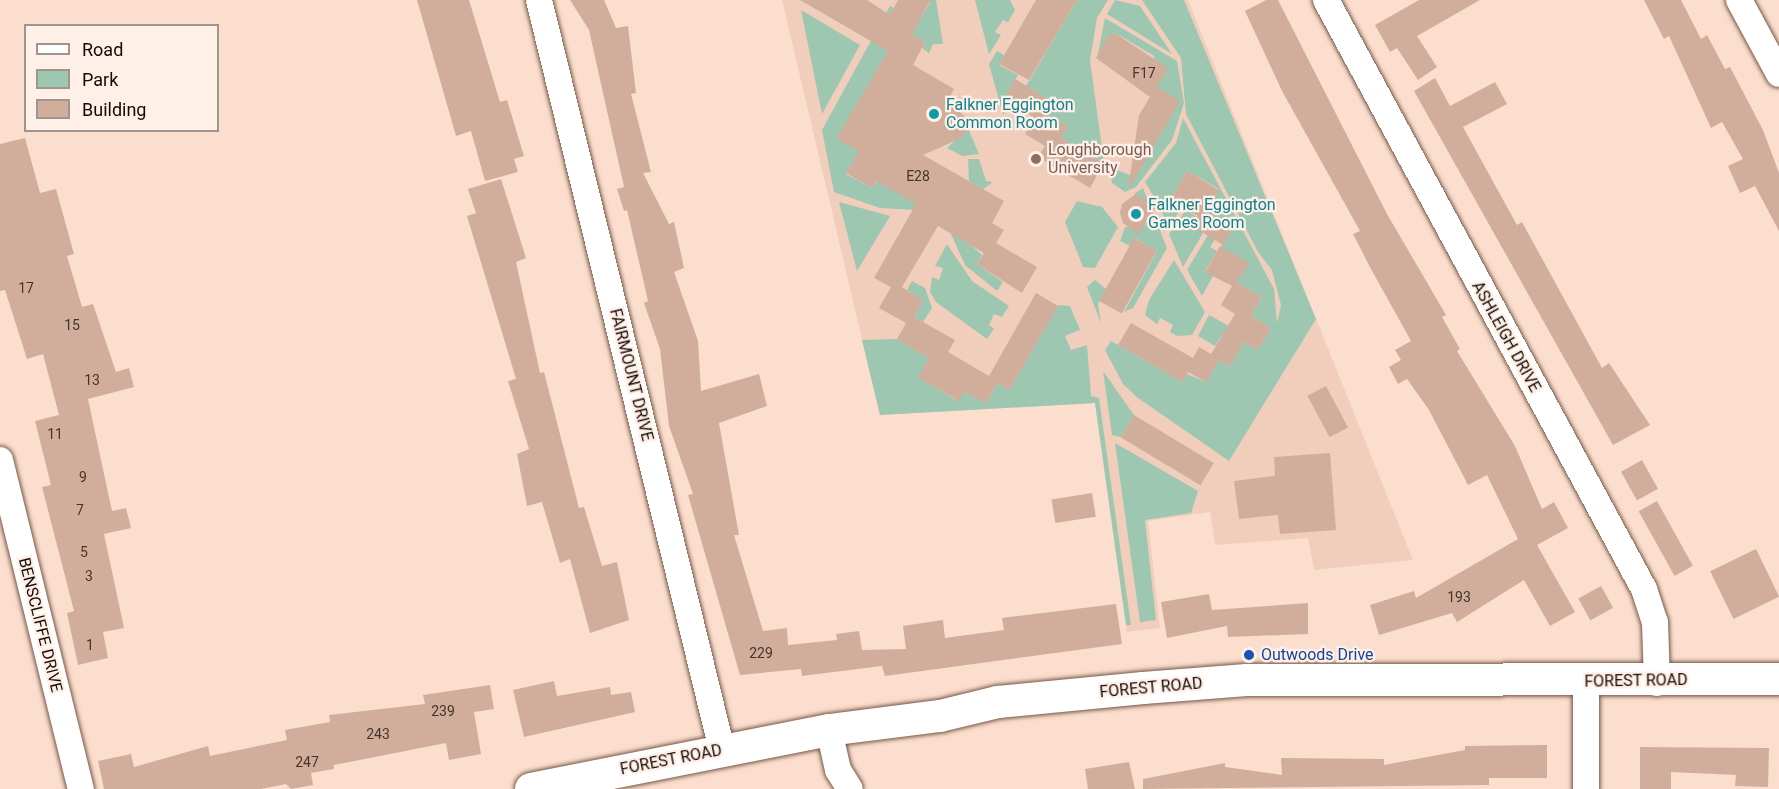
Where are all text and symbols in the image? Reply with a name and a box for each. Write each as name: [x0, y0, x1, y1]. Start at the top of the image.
legend: [24, 24, 219, 132]
text: Road: [82, 39, 123, 60]
house number: F17: [1132, 65, 1156, 81]
text: Park: [82, 69, 118, 90]
place label: Falkner Eggington Common Room: [946, 95, 1074, 133]
text: Building: [82, 99, 146, 120]
marker: Falkner Eggington Common Room: [927, 107, 941, 121]
place label: Loughborough University: [1048, 140, 1151, 178]
marker: Loughborough University: [1029, 152, 1043, 166]
house number: E28: [906, 168, 930, 184]
place label: Falkner Eggington Games Room: [1148, 195, 1276, 233]
marker: Falkner Eggington Games Room: [1129, 207, 1143, 221]
street label: ASHLEIGH DRIVE: [1468, 278, 1544, 396]
house number: 17: [18, 280, 34, 296]
street label: FAIRMOUNT DRIVE: [605, 307, 657, 443]
house number: 15: [64, 317, 80, 333]
house number: 13: [84, 372, 100, 388]
house number: 11: [47, 426, 63, 442]
house number: 9: [79, 469, 87, 485]
house number: 7: [76, 502, 84, 518]
house number: 5: [80, 544, 88, 560]
street label: BENSCLIFFE DRIVE: [14, 556, 66, 694]
house number: 3: [85, 568, 93, 584]
house number: 193: [1447, 589, 1471, 605]
house number: 1: [86, 637, 94, 653]
house number: 229: [749, 645, 773, 661]
place label: Outwoods Drive: [1261, 645, 1374, 665]
marker: Outwoods Drive: [1242, 648, 1256, 662]
street label: FOREST ROAD: [1584, 670, 1688, 692]
street label: FOREST ROAD: [1099, 674, 1203, 702]
house number: 239: [431, 703, 455, 719]
house number: 243: [366, 726, 390, 742]
street label: FOREST ROAD: [618, 741, 724, 779]
house number: 247: [295, 754, 319, 770]

